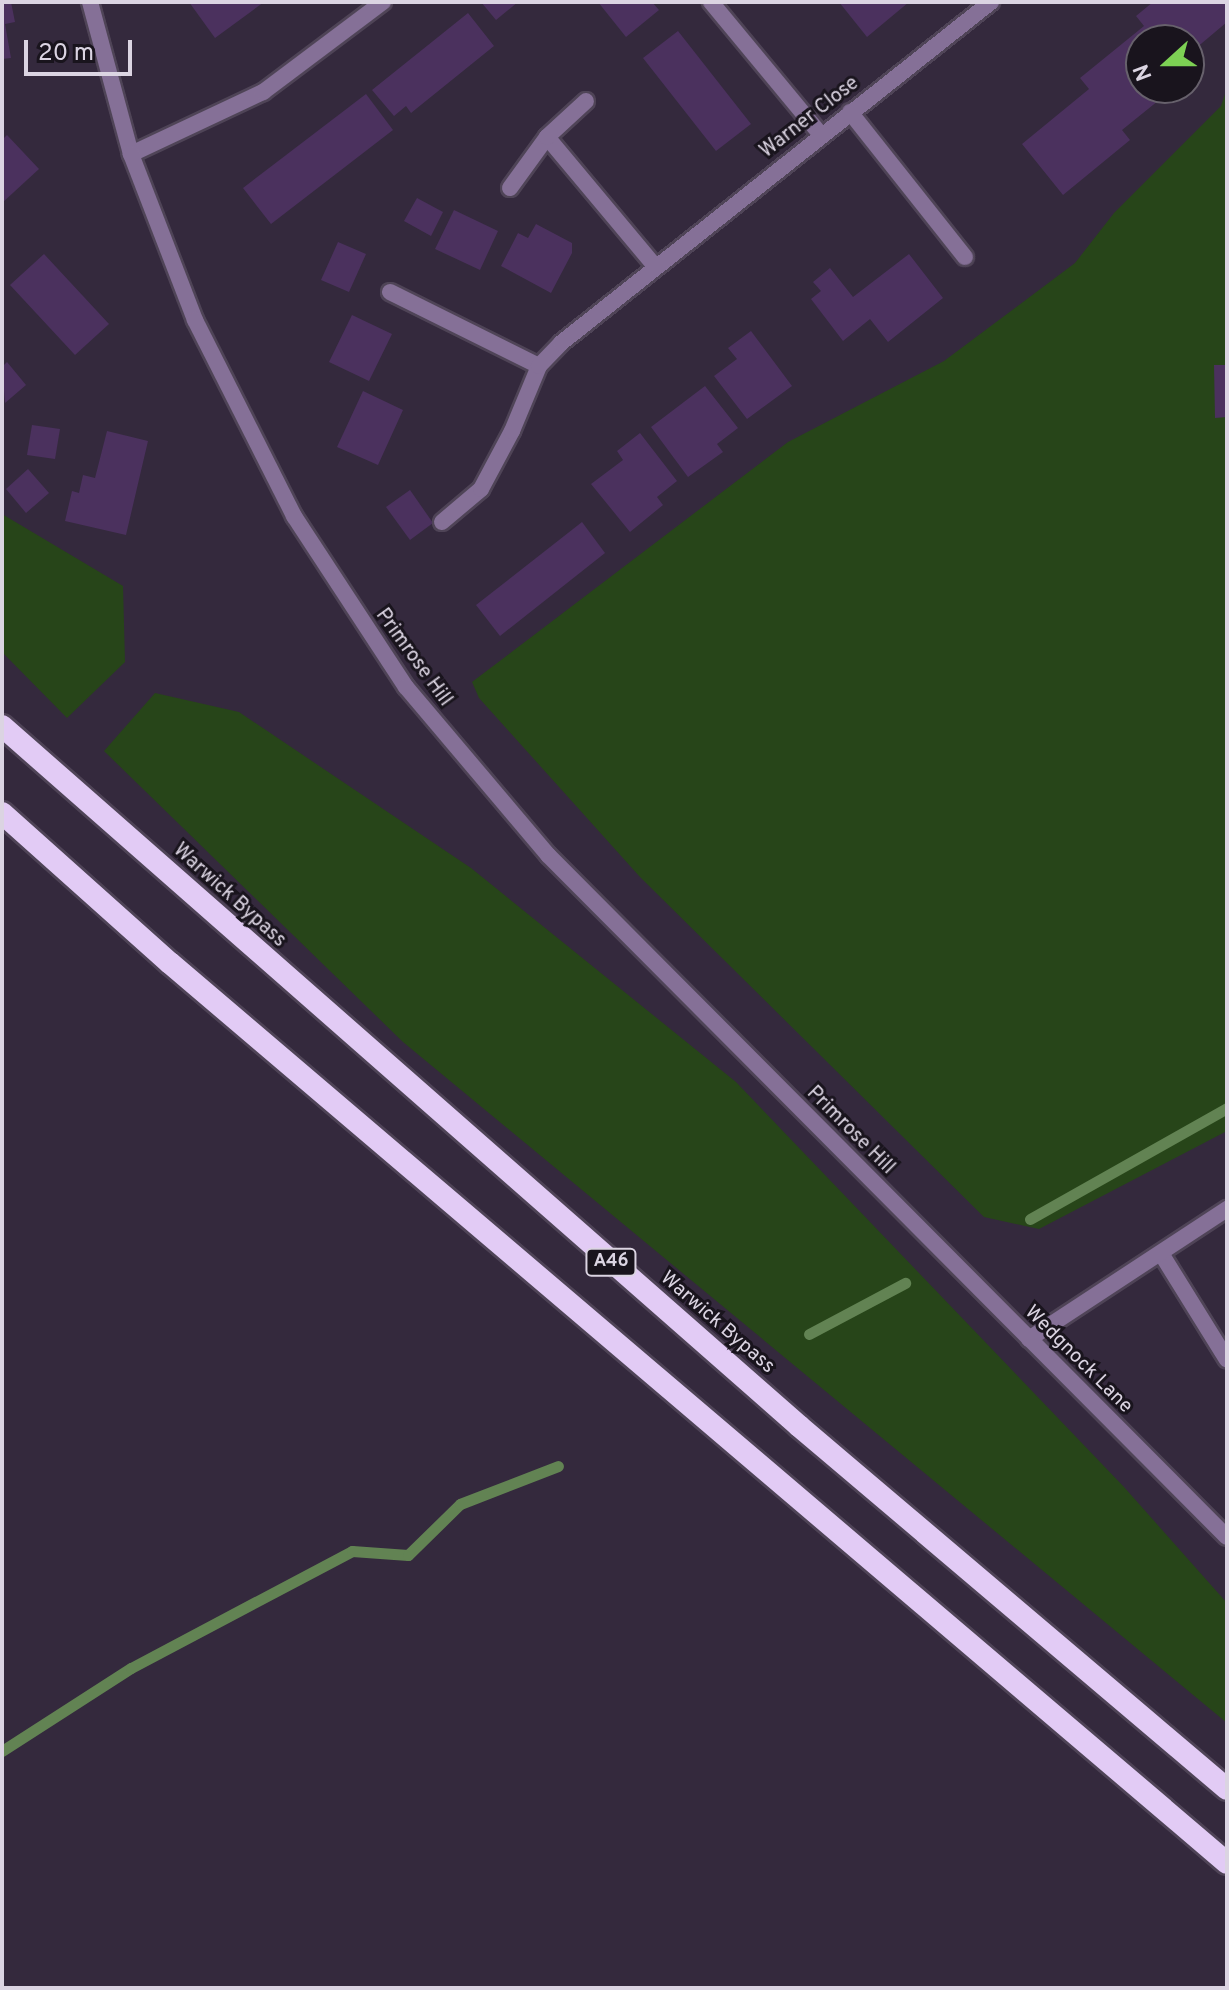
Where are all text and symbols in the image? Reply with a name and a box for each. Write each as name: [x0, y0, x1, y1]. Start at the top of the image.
scale bar: [28, 24, 136, 74]
north arrow: [1125, 24, 1205, 104]
text: 20 m: [38, 39, 94, 69]
text: N: [1129, 60, 1159, 84]
street label: Warner Close: [756, 72, 864, 164]
street label: Primrose Hill: [369, 604, 457, 712]
street label: Warwick Bypass: [168, 839, 290, 953]
street label: Primrose Hill: [801, 1082, 899, 1180]
road number: A46: [585, 1248, 637, 1276]
street label: Warwick Bypass: [655, 1267, 779, 1379]
street label: Wedgnock Lane: [1019, 1301, 1137, 1419]

